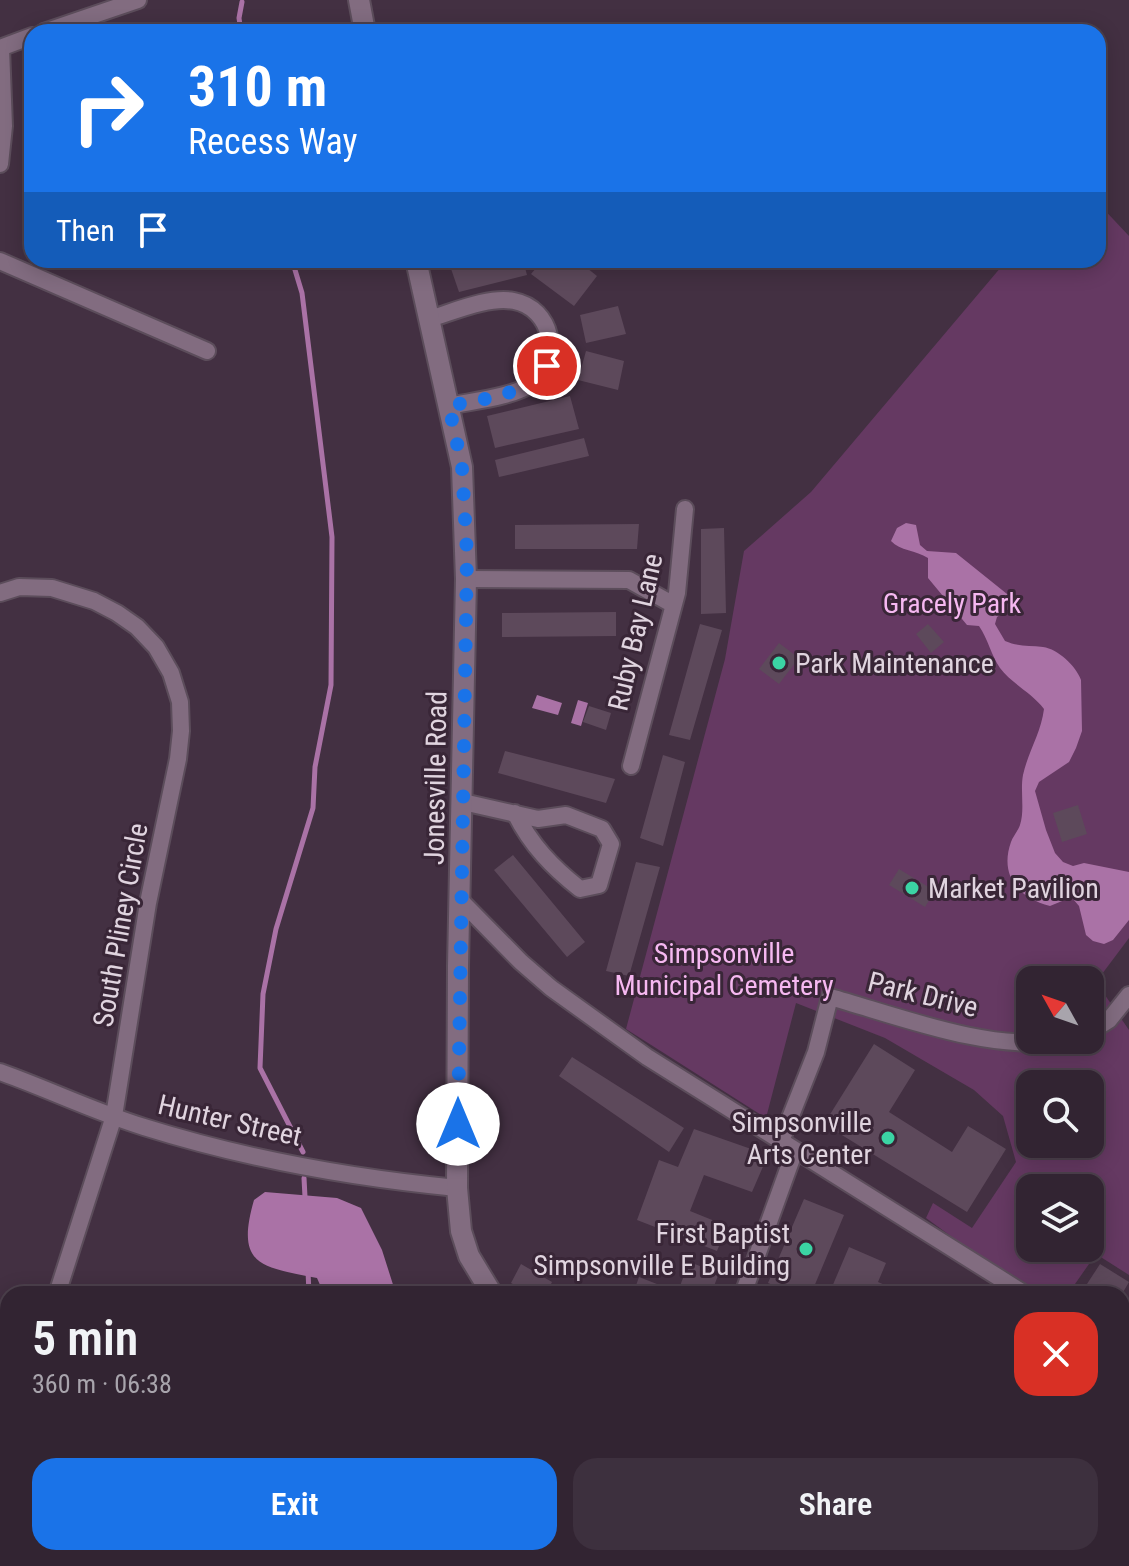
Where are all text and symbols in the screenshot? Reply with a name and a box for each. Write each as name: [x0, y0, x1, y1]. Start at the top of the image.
text: 310 m: [188, 54, 327, 120]
icon: right: [56, 56, 160, 160]
text: Recess Way: [188, 121, 357, 163]
icon: arrive: [131, 208, 175, 252]
text: Then: [56, 213, 115, 248]
pin: [513, 332, 581, 400]
icon: arrive: [525, 344, 569, 388]
street label: Ruby Bay Lane: [601, 550, 670, 714]
park label: Gracely Park: [883, 587, 1022, 620]
place label: Park Maintenance: [795, 647, 994, 680]
marker: Park Maintenance: [770, 654, 788, 672]
street label: Jonesville Road: [417, 691, 454, 865]
street label: South Pliney Circle: [86, 821, 155, 1030]
place label: Market Pavilion: [928, 872, 1099, 905]
marker: Market Pavilion: [903, 879, 921, 897]
park label: Simpsonville Municipal Cemetery: [614, 937, 834, 1002]
street label: Park Drive: [864, 965, 981, 1024]
north arrow: [1016, 966, 1104, 1054]
map controls: [1016, 966, 1104, 1262]
button: search: [1016, 1070, 1104, 1158]
position arrow: [416, 1082, 500, 1166]
street label: Hunter Street: [155, 1088, 305, 1153]
place label: Simpsonville Arts Center: [731, 1106, 872, 1171]
marker: Simpsonville Arts Center: [879, 1129, 897, 1147]
button: layers: [1016, 1174, 1104, 1262]
place label: First Baptist Simpsonville E Building: [533, 1217, 790, 1282]
marker: First Baptist Simpsonville E Building: [797, 1240, 815, 1258]
text: 5 min: [32, 1310, 138, 1367]
button: close: [1014, 1312, 1098, 1396]
text: 360 m · 06:38: [32, 1369, 172, 1399]
button: Exit: [32, 1458, 557, 1550]
button: Share: [573, 1458, 1098, 1550]

